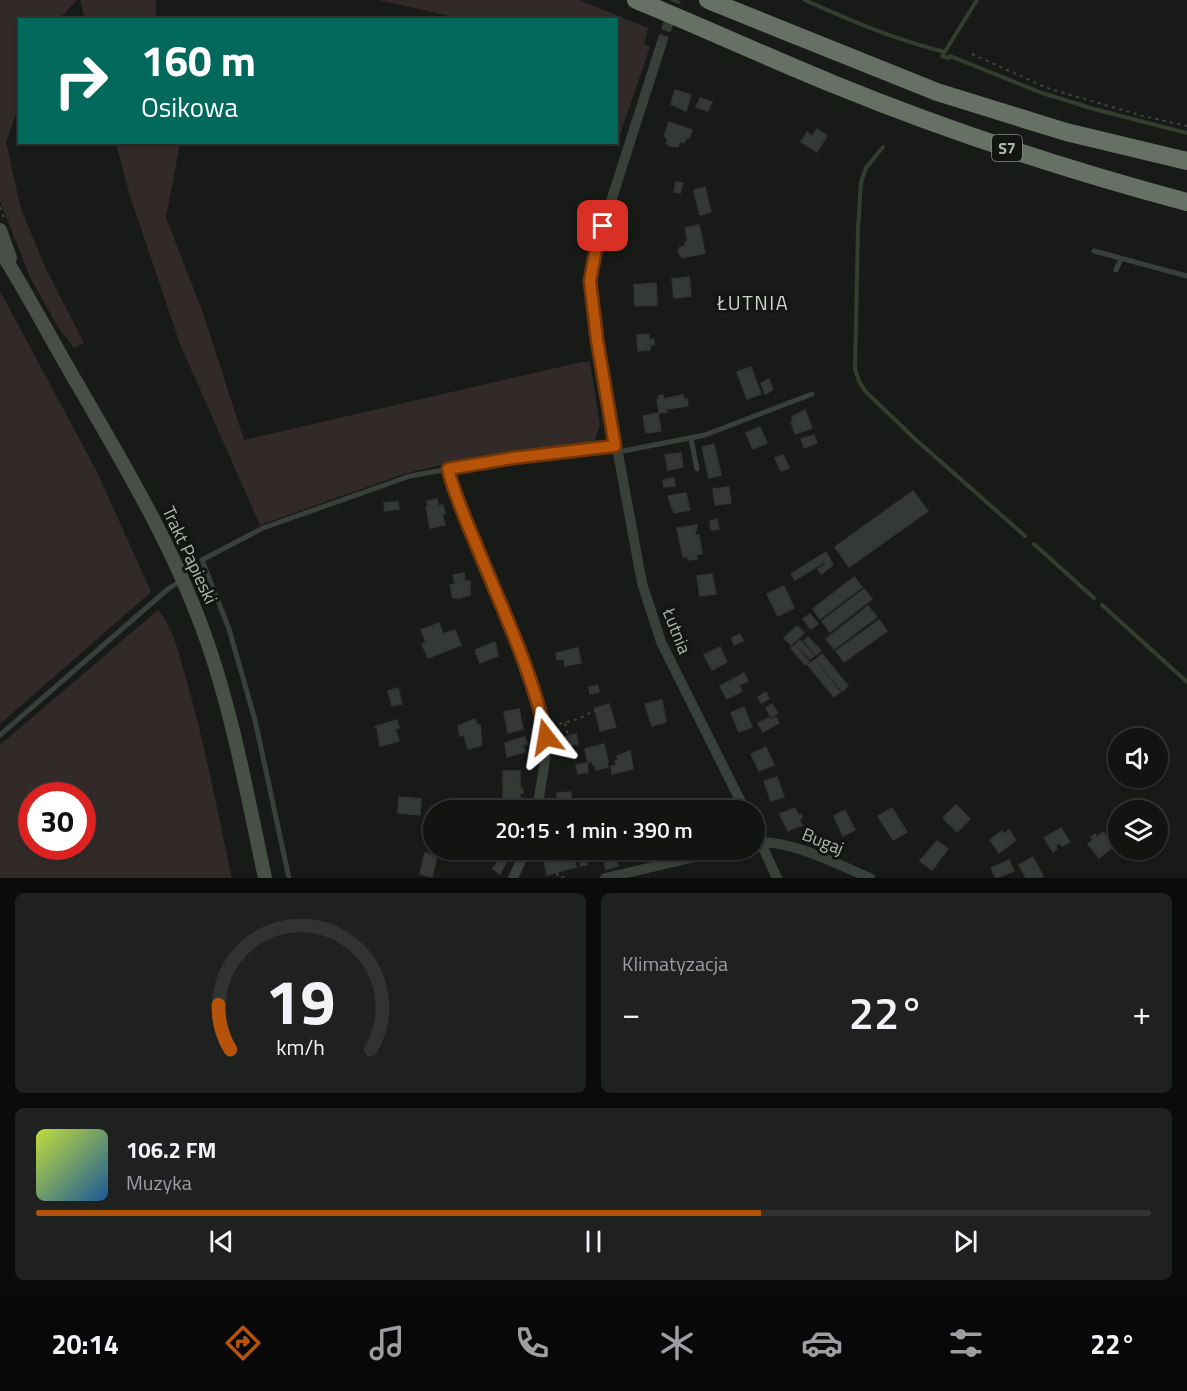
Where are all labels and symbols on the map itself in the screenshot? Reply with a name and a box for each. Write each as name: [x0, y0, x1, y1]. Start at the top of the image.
road number: S7: [992, 135, 1022, 161]
pin: [577, 200, 628, 251]
district label: ŁUTNIA: [716, 287, 789, 318]
street label: Trakt Papieski: [156, 502, 224, 608]
street label: Łutnia: [655, 603, 698, 658]
position arrow: [514, 705, 578, 769]
speed limit sign: 30: [18, 782, 96, 860]
street label: Bugaj: [798, 820, 848, 862]

